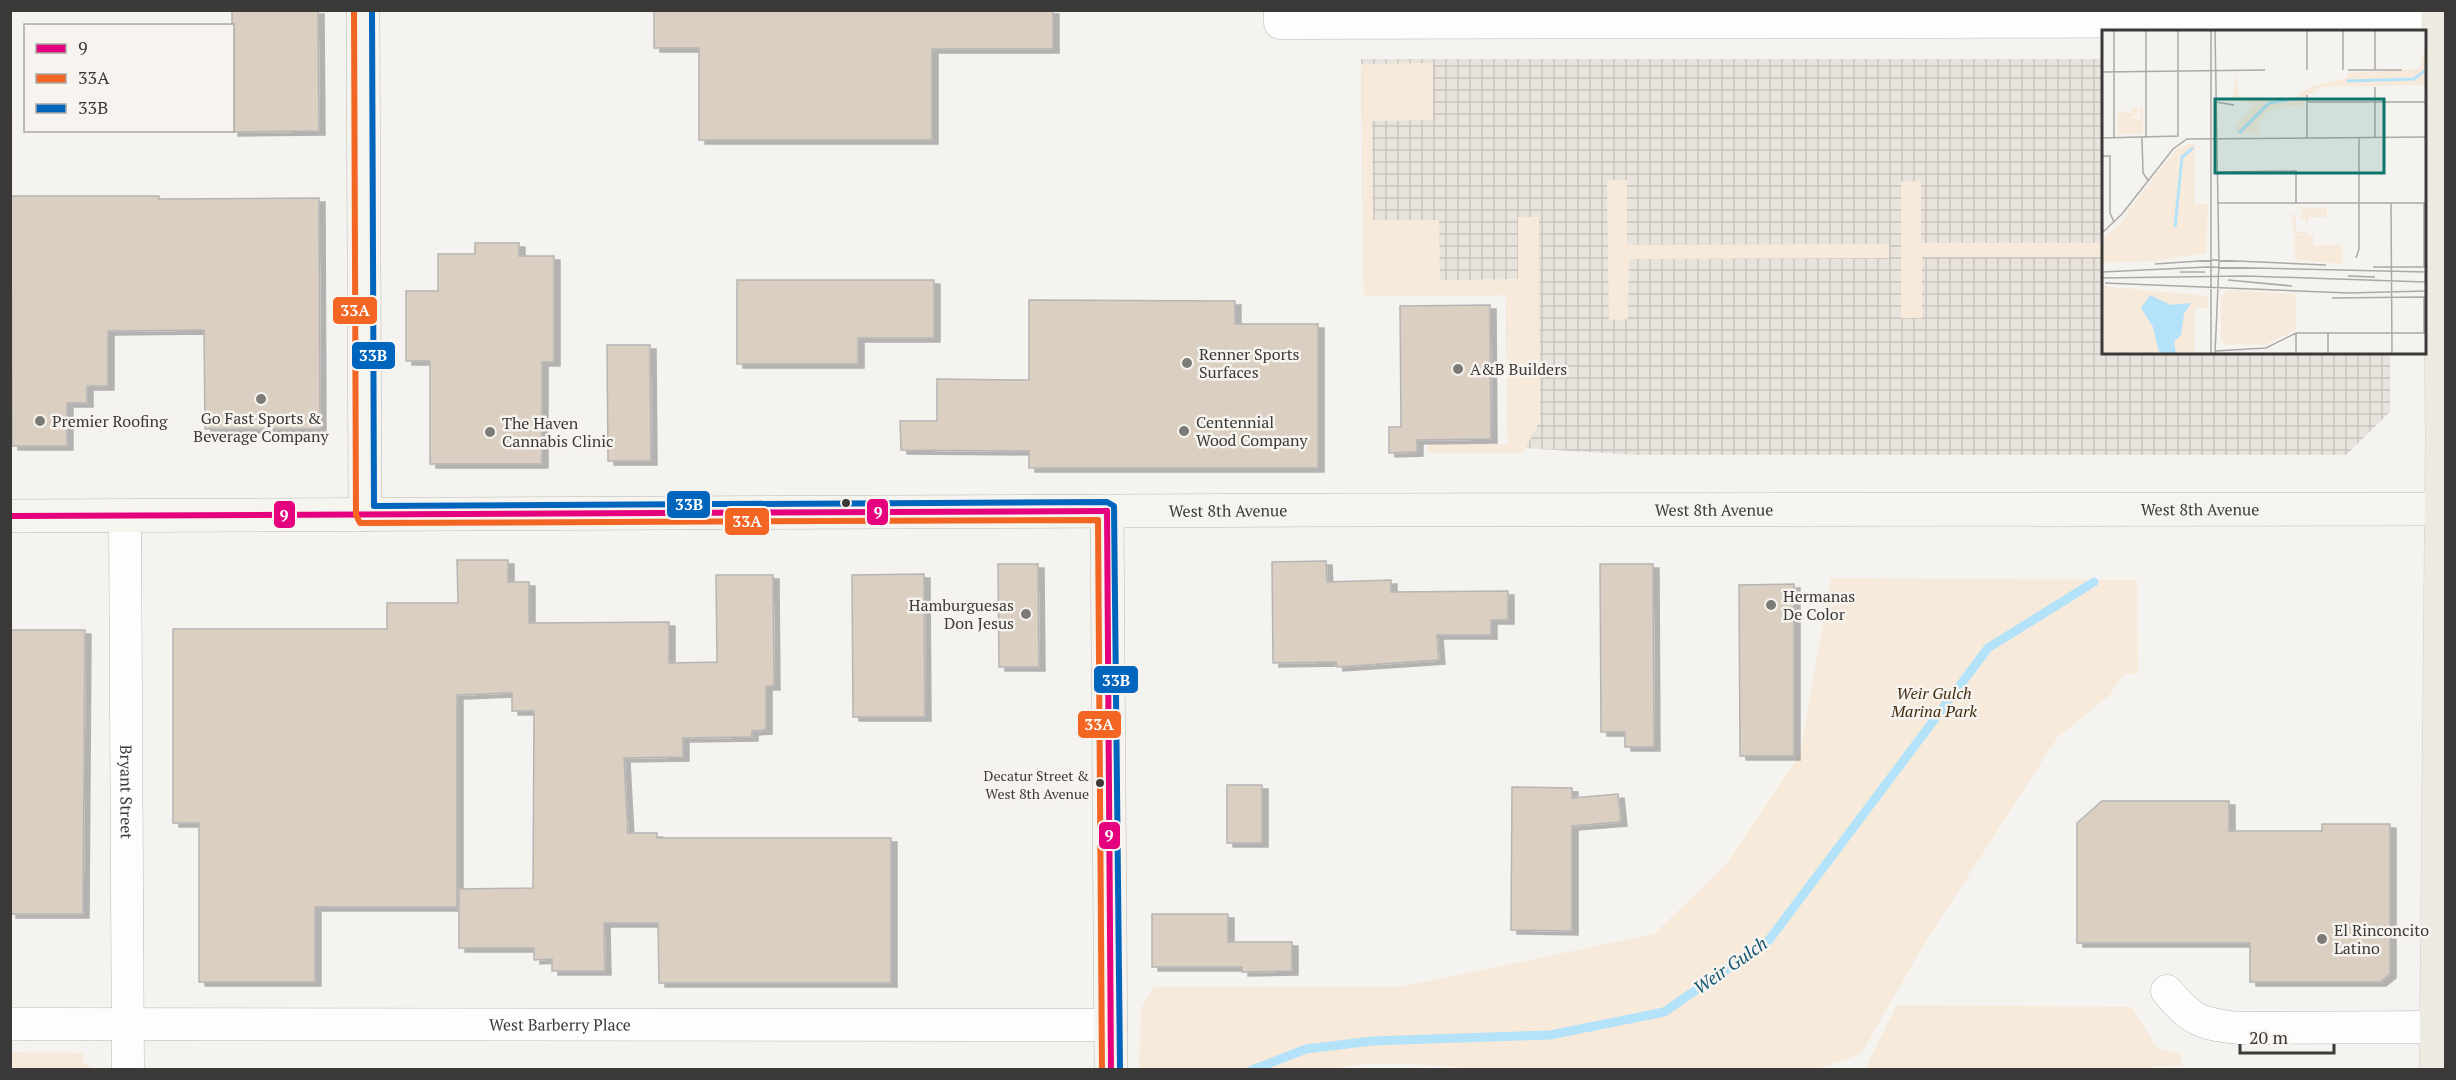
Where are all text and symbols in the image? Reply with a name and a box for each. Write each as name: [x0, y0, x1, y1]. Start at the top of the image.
legend: [24, 24, 234, 132]
inset map: [2102, 30, 2426, 354]
text: 9: [78, 35, 88, 59]
text: 33A: [78, 65, 110, 89]
text: 33B: [78, 95, 108, 119]
line badge: 33A: [332, 296, 378, 325]
text: 33A: [340, 299, 370, 321]
line badge: 33B: [351, 341, 396, 370]
place label: Renner Sports Surfaces: [1199, 343, 1300, 383]
text: 33B: [359, 344, 387, 366]
marker: Renner Sports Surfaces: [1180, 356, 1194, 370]
place label: A&B Builders: [1470, 358, 1567, 380]
marker: A&B Builders: [1451, 362, 1465, 376]
marker: Go Fast Sports & Beverage Company: [254, 392, 268, 406]
place label: Go Fast Sports & Beverage Company: [193, 407, 330, 447]
place label: Premier Roofing: [52, 410, 168, 432]
place label: Centennial Wood Company: [1196, 411, 1309, 451]
place label: The Haven Cannabis Clinic: [502, 412, 614, 452]
marker: Premier Roofing: [33, 414, 47, 428]
marker: Centennial Wood Company: [1177, 424, 1191, 438]
marker: The Haven Cannabis Clinic: [483, 425, 497, 439]
line badge: 33B: [666, 490, 711, 519]
text: 33B: [675, 493, 703, 515]
unlabelled marker: [840, 497, 852, 509]
line badge: 9: [866, 498, 889, 526]
street label: West 8th Avenue: [2141, 498, 2259, 520]
street label: West 8th Avenue: [1169, 499, 1287, 522]
street label: West 8th Avenue: [1655, 499, 1773, 521]
line badge: 9: [273, 500, 296, 529]
text: 9: [873, 501, 883, 523]
text: 9: [279, 504, 289, 526]
line badge: 33A: [724, 507, 770, 536]
text: 33A: [732, 510, 762, 532]
place label: Hermanas De Color: [1783, 585, 1855, 625]
place label: Hamburguesas Don Jesus: [909, 594, 1014, 634]
marker: Hermanas De Color: [1764, 598, 1778, 612]
marker: Hamburguesas Don Jesus: [1019, 607, 1033, 621]
line badge: 33B: [1093, 665, 1139, 694]
text: 33B: [1102, 669, 1130, 691]
park label: Weir Gulch Marina Park: [1890, 682, 1977, 722]
line badge: 33A: [1077, 710, 1122, 739]
text: 33A: [1084, 713, 1114, 735]
street label: Bryant Street: [115, 745, 138, 839]
place label: Decatur Street & West 8th Avenue: [984, 766, 1089, 803]
marker: Decatur Street & West 8th Avenue: [1094, 777, 1106, 789]
line badge: 9: [1098, 821, 1121, 850]
text: 9: [1104, 824, 1114, 846]
place label: El Rinconcito Latino: [2334, 919, 2429, 959]
water label: Weir Gulch: [1688, 931, 1772, 999]
marker: El Rinconcito Latino: [2315, 932, 2329, 946]
street label: West Barberry Place: [489, 1013, 631, 1036]
scale bar: [2240, 1017, 2334, 1055]
text: 20 m: [2249, 1025, 2289, 1049]

